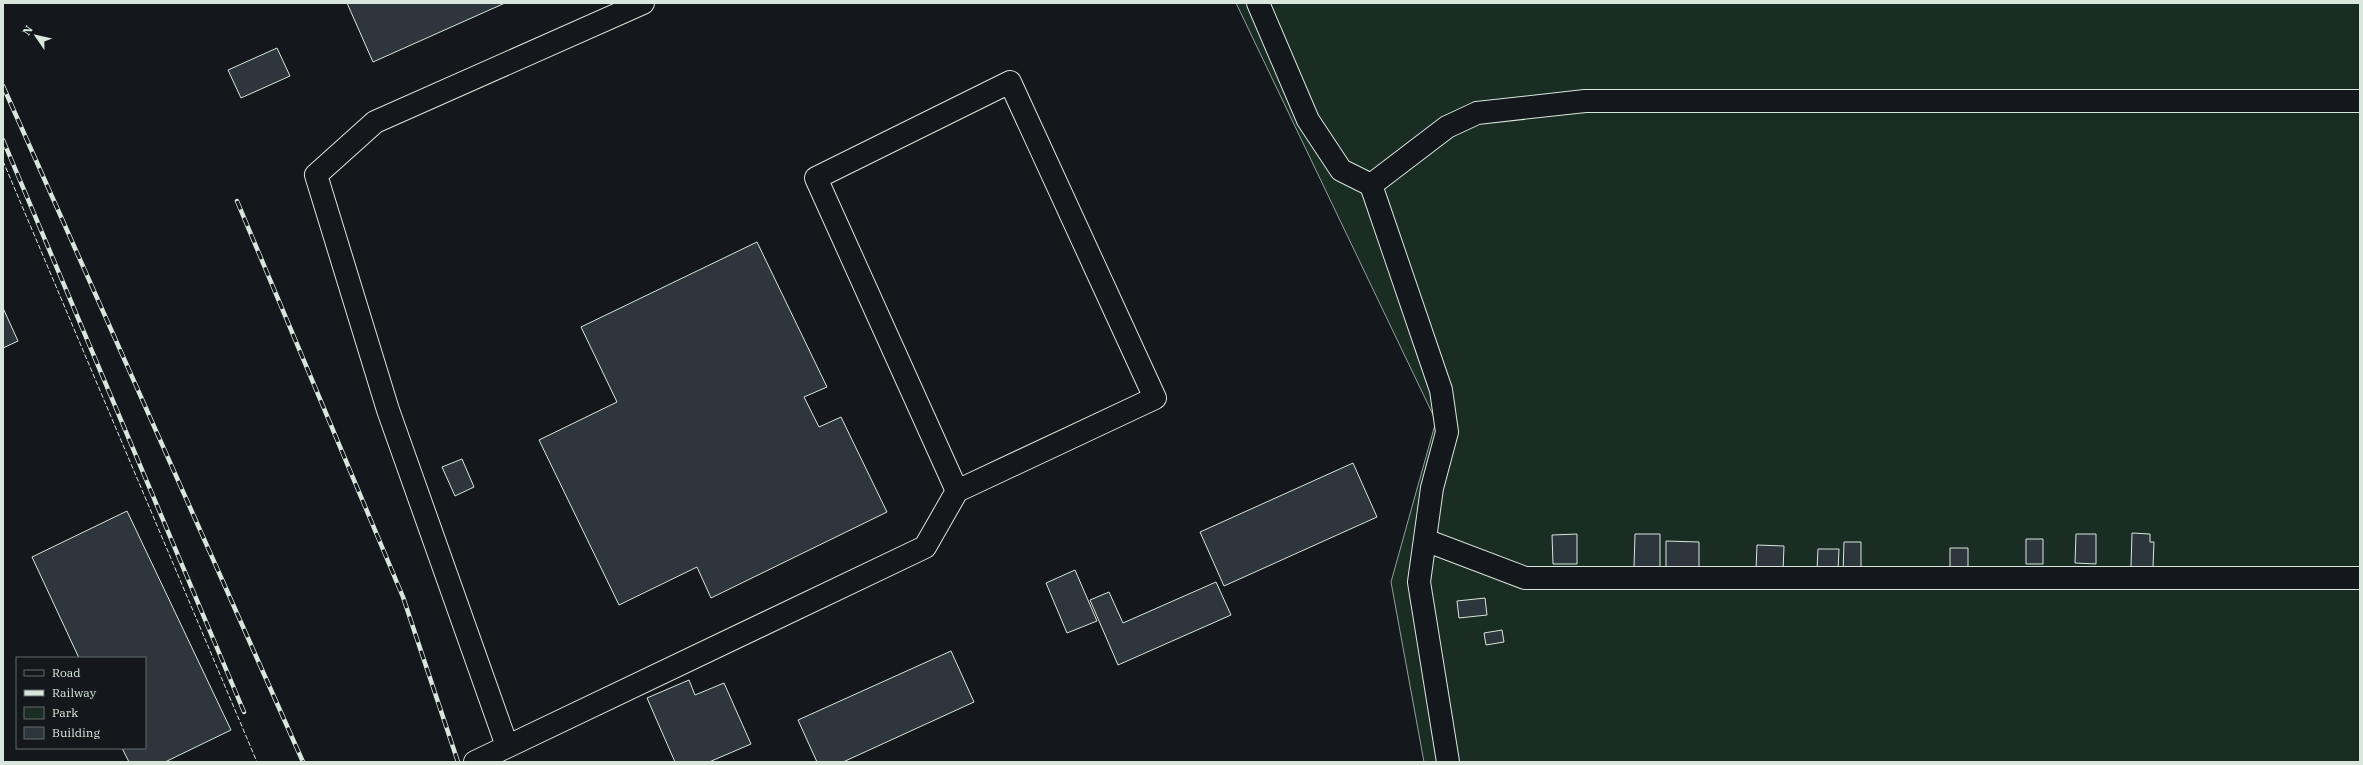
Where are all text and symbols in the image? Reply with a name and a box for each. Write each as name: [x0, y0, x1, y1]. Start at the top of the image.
north arrow: [16, 16, 56, 56]
text: N: [19, 23, 36, 38]
legend: [16, 657, 146, 749]
text: Road: [52, 665, 81, 680]
text: Railway: [52, 685, 97, 700]
text: Park: [52, 705, 78, 720]
text: Building: [52, 725, 100, 740]

